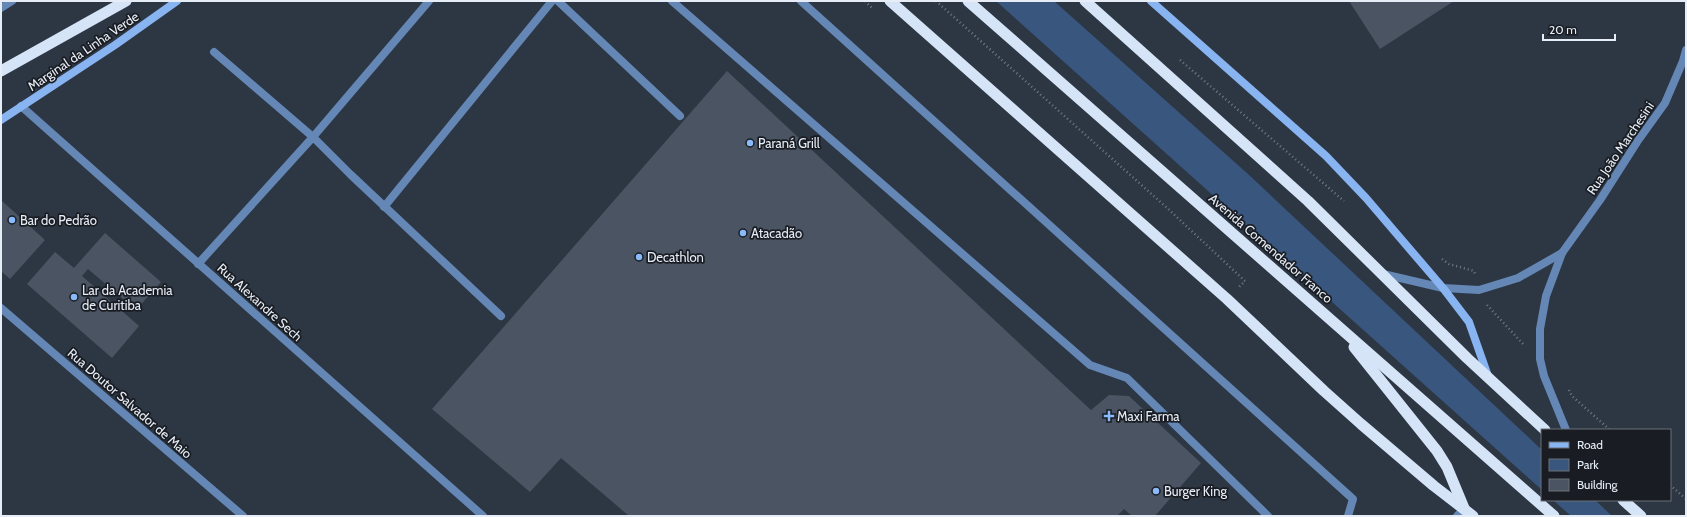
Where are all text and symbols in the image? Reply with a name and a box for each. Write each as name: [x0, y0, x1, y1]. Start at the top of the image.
street label: Marginal da Linha Verde: [24, 8, 142, 94]
scale bar: [1543, 16, 1615, 42]
text: 20 m: [1549, 22, 1577, 37]
street label: Rua João Marchesini: [1583, 98, 1657, 198]
place label: Paraná Grill: [758, 135, 820, 151]
marker: Paraná Grill: [745, 138, 755, 148]
street label: Avenida Comendador Franco: [1206, 190, 1336, 306]
place label: Bar do Pedrão: [20, 212, 97, 228]
marker: Bar do Pedrão: [7, 215, 17, 225]
place label: Atacadão: [751, 225, 802, 241]
marker: Atacadão: [738, 228, 748, 238]
place label: Decathlon: [647, 249, 704, 265]
marker: Decathlon: [634, 252, 644, 262]
street label: Rua Alexandre Sech: [214, 260, 306, 344]
place label: Lar da Academia de Curitiba: [82, 282, 173, 313]
marker: Lar da Academia de Curitiba: [69, 292, 79, 302]
street label: Rua Doutor Salvador de Maio: [64, 345, 196, 461]
place label: Maxi Farma: [1117, 408, 1180, 424]
marker: Maxi Farma: [1104, 411, 1114, 421]
legend: [1541, 429, 1671, 501]
text: Road: [1577, 437, 1603, 452]
text: Park: [1577, 457, 1599, 472]
text: Building: [1577, 477, 1619, 492]
place label: Burger King: [1164, 483, 1227, 499]
marker: Burger King: [1151, 486, 1161, 496]

